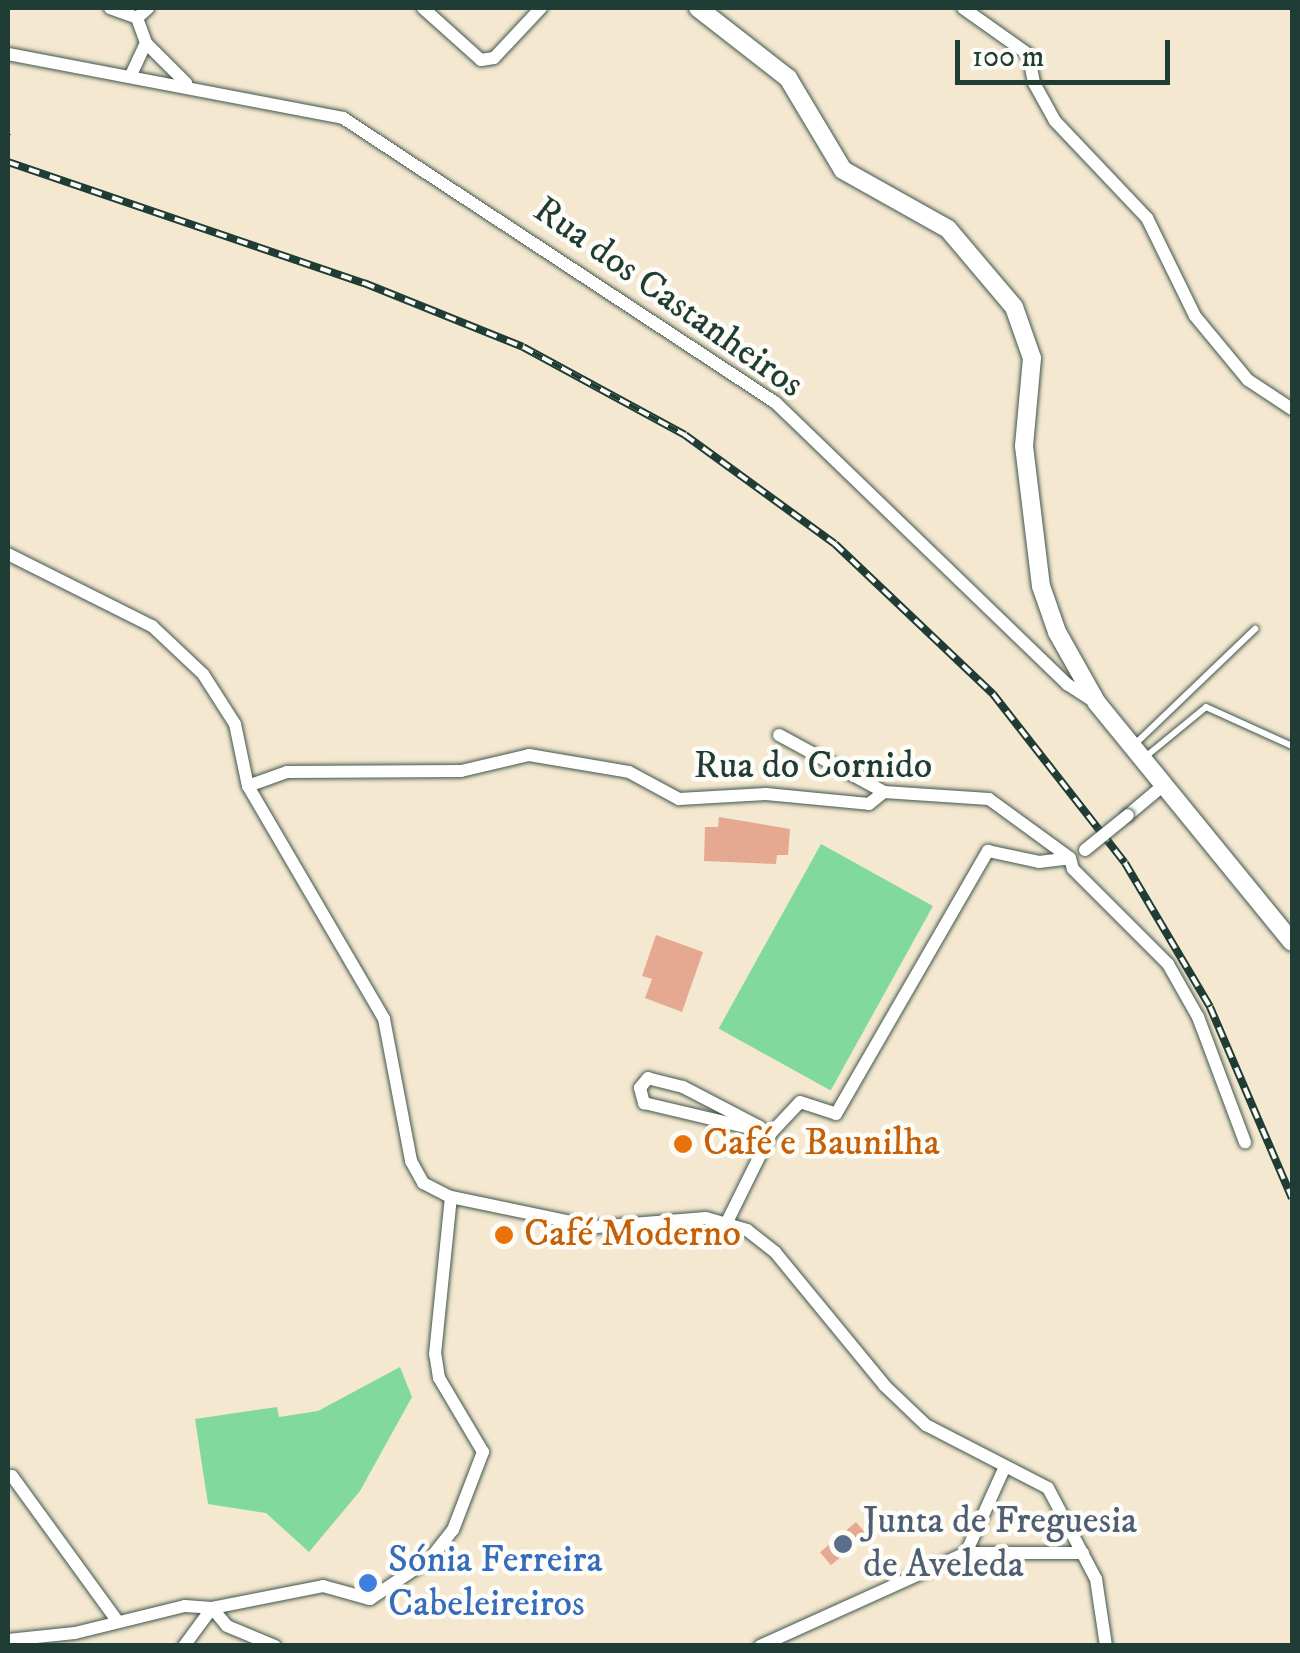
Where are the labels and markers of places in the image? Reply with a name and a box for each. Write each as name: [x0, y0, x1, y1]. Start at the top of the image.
place label: Café e Baunilha: [703, 1121, 940, 1167]
marker: Café e Baunilha: [672, 1133, 694, 1155]
place label: Café Moderno: [524, 1212, 741, 1258]
marker: Café Moderno: [493, 1224, 515, 1246]
place label: Junta de Freguesia de Aveleda: [863, 1499, 1137, 1588]
marker: Junta de Freguesia de Aveleda: [832, 1533, 854, 1555]
place label: Sónia Ferreira Cabeleireiros: [388, 1538, 603, 1628]
marker: Sónia Ferreira Cabeleireiros: [357, 1572, 379, 1594]

